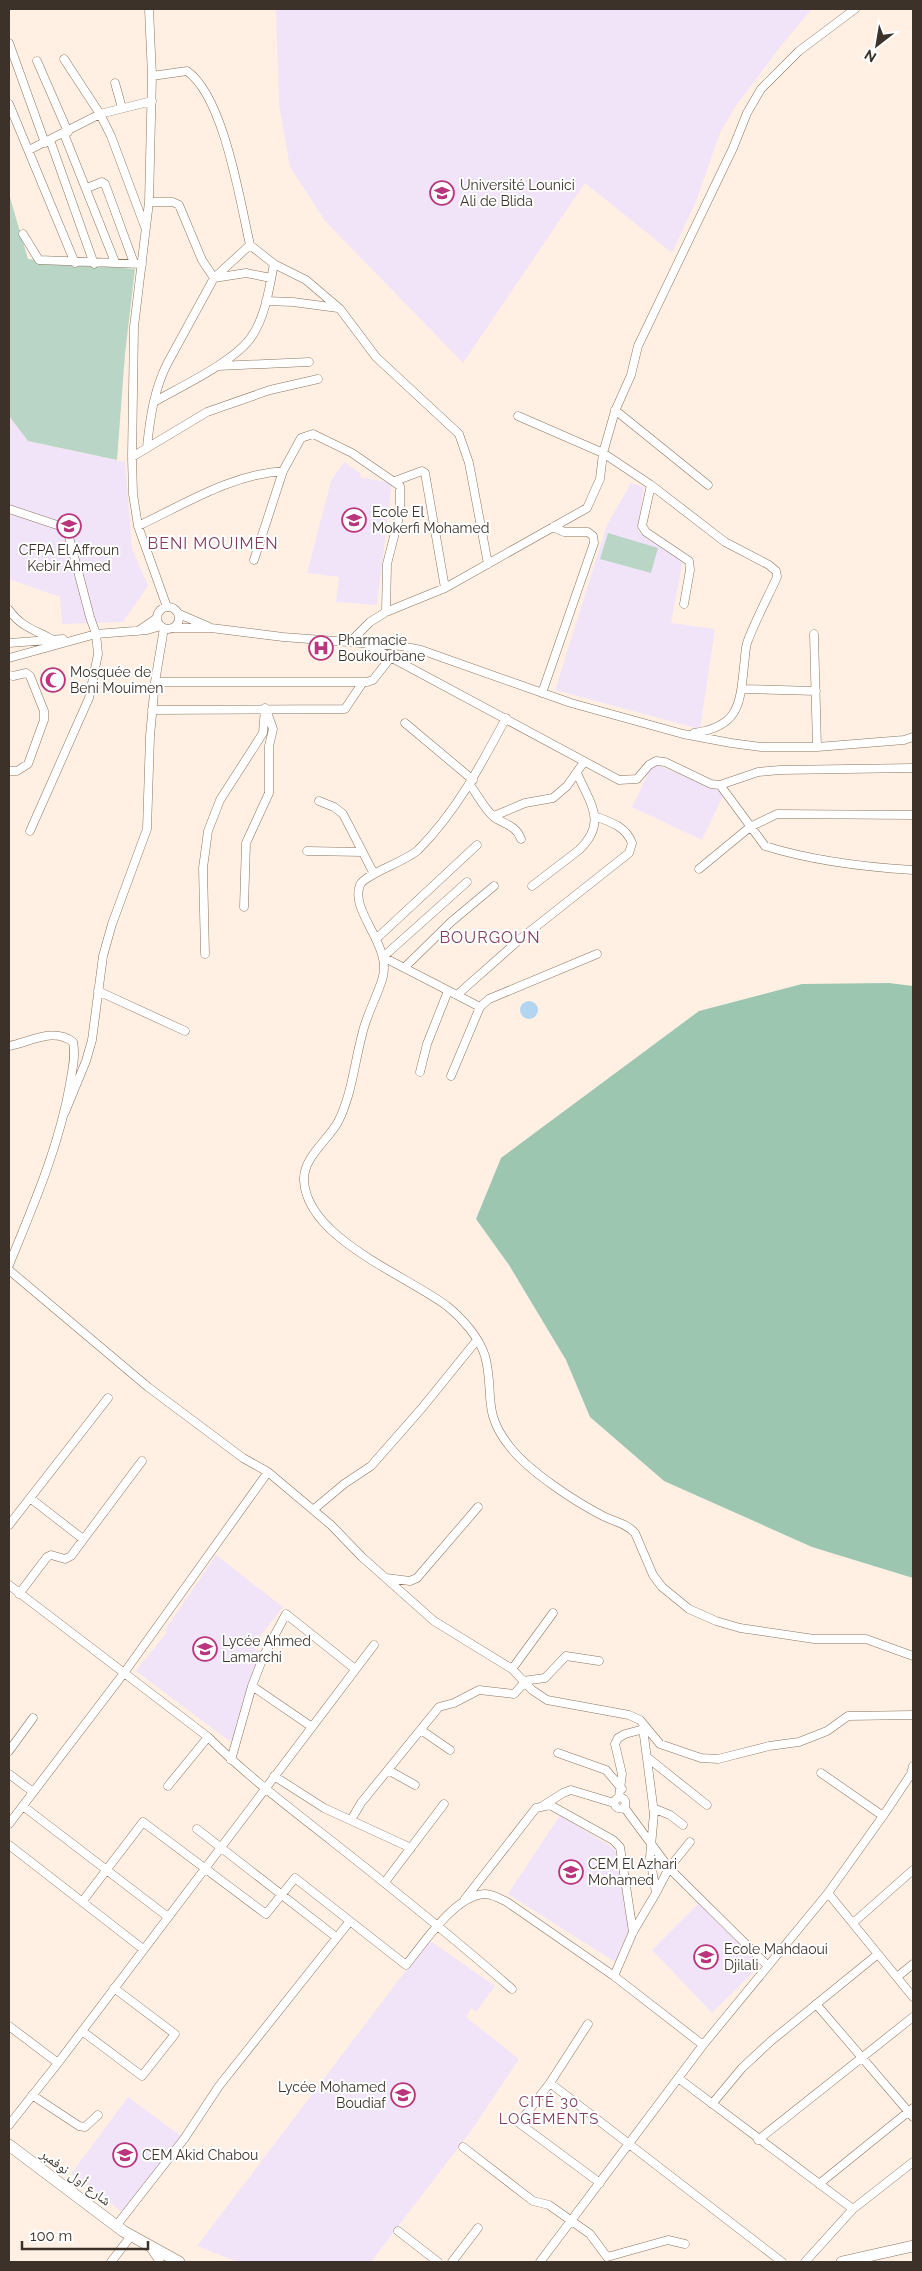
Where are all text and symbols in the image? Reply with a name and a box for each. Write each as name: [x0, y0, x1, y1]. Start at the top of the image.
north arrow: [852, 20, 902, 70]
text: N: [862, 47, 879, 66]
place label: Université Lounici Ali de Blida: [460, 177, 575, 209]
school or university icon: Université Lounici Ali de Blida: [429, 180, 455, 206]
place label: Ecole El Mokerfi Mohamed: [372, 504, 489, 536]
school or university icon: Ecole El Mokerfi Mohamed: [341, 507, 367, 533]
school or university icon: CFPA El Affroun Kebir Ahmed: [56, 513, 82, 539]
district label: BENI MOUIMEN: [147, 534, 279, 553]
place label: CFPA El Affroun Kebir Ahmed: [19, 542, 119, 574]
place label: Pharmacie Boukourbane: [338, 632, 425, 664]
hospital icon: Pharmacie Boukourbane: [308, 635, 334, 661]
place label: Mosquée de Beni Mouimen: [70, 664, 163, 696]
mosque icon: Mosquée de Beni Mouimen: [40, 667, 66, 693]
district label: BOURGOUN: [439, 928, 541, 947]
place label: Lycée Ahmed Lamarchi: [222, 1633, 311, 1665]
school or university icon: Lycée Ahmed Lamarchi: [192, 1636, 218, 1662]
place label: CEM El Azhari Mohamed: [588, 1856, 677, 1888]
school or university icon: CEM El Azhari Mohamed: [558, 1859, 584, 1885]
place label: Ecole Mahdaoui Djilali: [724, 1941, 828, 1973]
school or university icon: Ecole Mahdaoui Djilali: [693, 1944, 719, 1970]
place label: Lycée Mohamed Boudiaf: [278, 2079, 387, 2111]
school or university icon: Lycée Mohamed Boudiaf: [390, 2082, 416, 2108]
district label: CITÉ 30 LOGEMENTS: [499, 2093, 599, 2128]
school or university icon: CEM Akid Chabou: [112, 2142, 138, 2168]
street label: شارع أول نوفمبر: [36, 2145, 114, 2210]
place label: CEM Akid Chabou: [142, 2147, 258, 2163]
scale bar: [22, 2218, 149, 2250]
text: 100 m: [30, 2227, 72, 2245]

